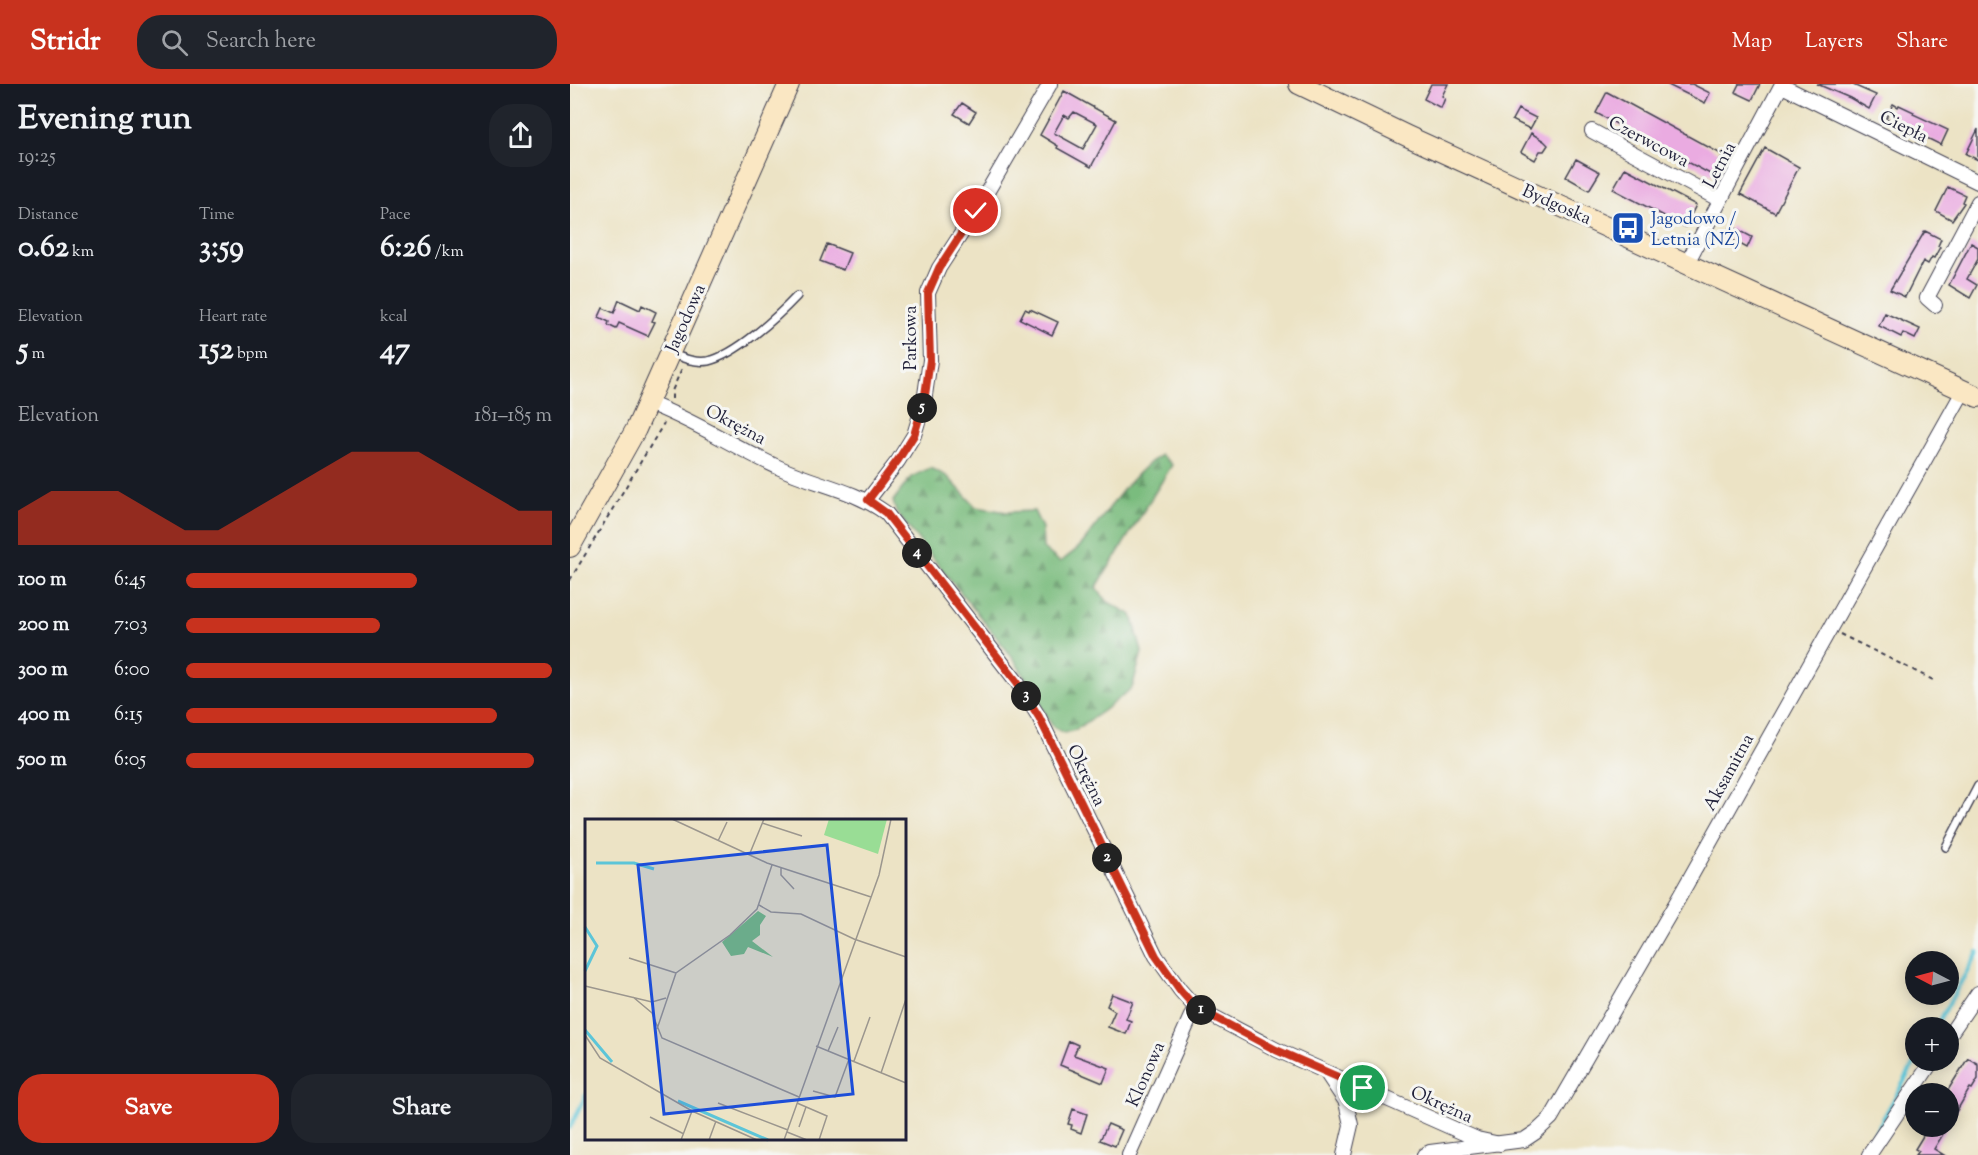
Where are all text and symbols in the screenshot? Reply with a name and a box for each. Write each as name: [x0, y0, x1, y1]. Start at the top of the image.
search box: [137, 15, 557, 69]
text: Stridr: [30, 22, 101, 62]
icon: search: [158, 26, 191, 59]
text: Search here: [206, 26, 316, 58]
text: Map: [1732, 27, 1772, 57]
text: Layers: [1805, 27, 1863, 57]
text: Share: [1896, 27, 1948, 57]
text: Evening run: [18, 96, 192, 144]
button: share: [489, 104, 552, 167]
street label: Ciepła: [1875, 105, 1932, 151]
street label: Czerwcowa: [1603, 111, 1693, 175]
street label: Letnia: [1698, 138, 1744, 194]
text: 19:25: [18, 143, 56, 172]
street label: Bydgoska: [1517, 179, 1595, 233]
pin: [950, 185, 1001, 236]
icon: check: [959, 194, 992, 227]
text: Distance: [18, 204, 78, 227]
text: Time: [199, 204, 235, 227]
text: Pace: [380, 204, 411, 227]
place label: Jagodowo / Letnia (NŻ): [1650, 207, 1740, 254]
bus stop icon: Jagodowo / Letnia (NŻ): [1610, 210, 1646, 246]
text: 0.62: [18, 227, 69, 270]
text: 3:59: [199, 227, 244, 270]
text: 6:26: [380, 227, 431, 270]
text: km: [69, 241, 94, 264]
text: /km: [431, 241, 464, 264]
street label: Jagodowa: [660, 280, 714, 358]
street label: Parkowa: [899, 305, 925, 371]
text: Elevation: [18, 306, 83, 329]
text: Heart rate: [199, 306, 267, 329]
text: kcal: [380, 306, 408, 329]
text: 5: [18, 329, 28, 372]
text: 152: [199, 329, 234, 372]
text: 47: [380, 329, 410, 372]
text: m: [28, 343, 45, 366]
text: bpm: [234, 343, 268, 366]
pin: 5: [907, 393, 937, 423]
text: 5: [919, 396, 925, 419]
street label: Okrężna: [700, 399, 770, 453]
text: Elevation: [18, 402, 99, 431]
text: 181–185 m: [474, 402, 552, 431]
pin: 4: [902, 538, 932, 568]
text: 4: [913, 541, 921, 564]
text: 100 m: [18, 566, 67, 595]
text: 6:45: [114, 566, 146, 595]
text: 200 m: [18, 611, 69, 640]
text: 7:03: [114, 611, 148, 640]
text: 300 m: [18, 656, 68, 685]
text: 6:00: [114, 656, 150, 685]
pin: 3: [1011, 681, 1041, 711]
text: 3: [1023, 684, 1029, 707]
text: 400 m: [18, 701, 70, 730]
text: 6:15: [114, 701, 143, 730]
street label: Aksamitna: [1698, 730, 1762, 816]
street label: Okrężna: [1059, 741, 1111, 811]
text: 500 m: [18, 746, 67, 775]
text: 6:05: [114, 746, 146, 775]
inset map: [585, 819, 906, 1140]
pin: 2: [1092, 843, 1122, 873]
text: 2: [1103, 846, 1111, 869]
north arrow: [1905, 951, 1959, 1005]
map controls: [1905, 951, 1959, 1137]
pin: 1: [1186, 995, 1216, 1025]
text: 1: [1198, 998, 1204, 1021]
button: +: [1905, 1017, 1959, 1071]
street label: Klonowa: [1121, 1038, 1173, 1112]
pin: [1337, 1062, 1388, 1113]
icon: arrive: [1346, 1071, 1379, 1104]
button: Save: [18, 1074, 279, 1143]
button: Share: [291, 1074, 552, 1143]
street label: Okrężna: [1406, 1081, 1476, 1131]
button: −: [1905, 1083, 1959, 1137]

